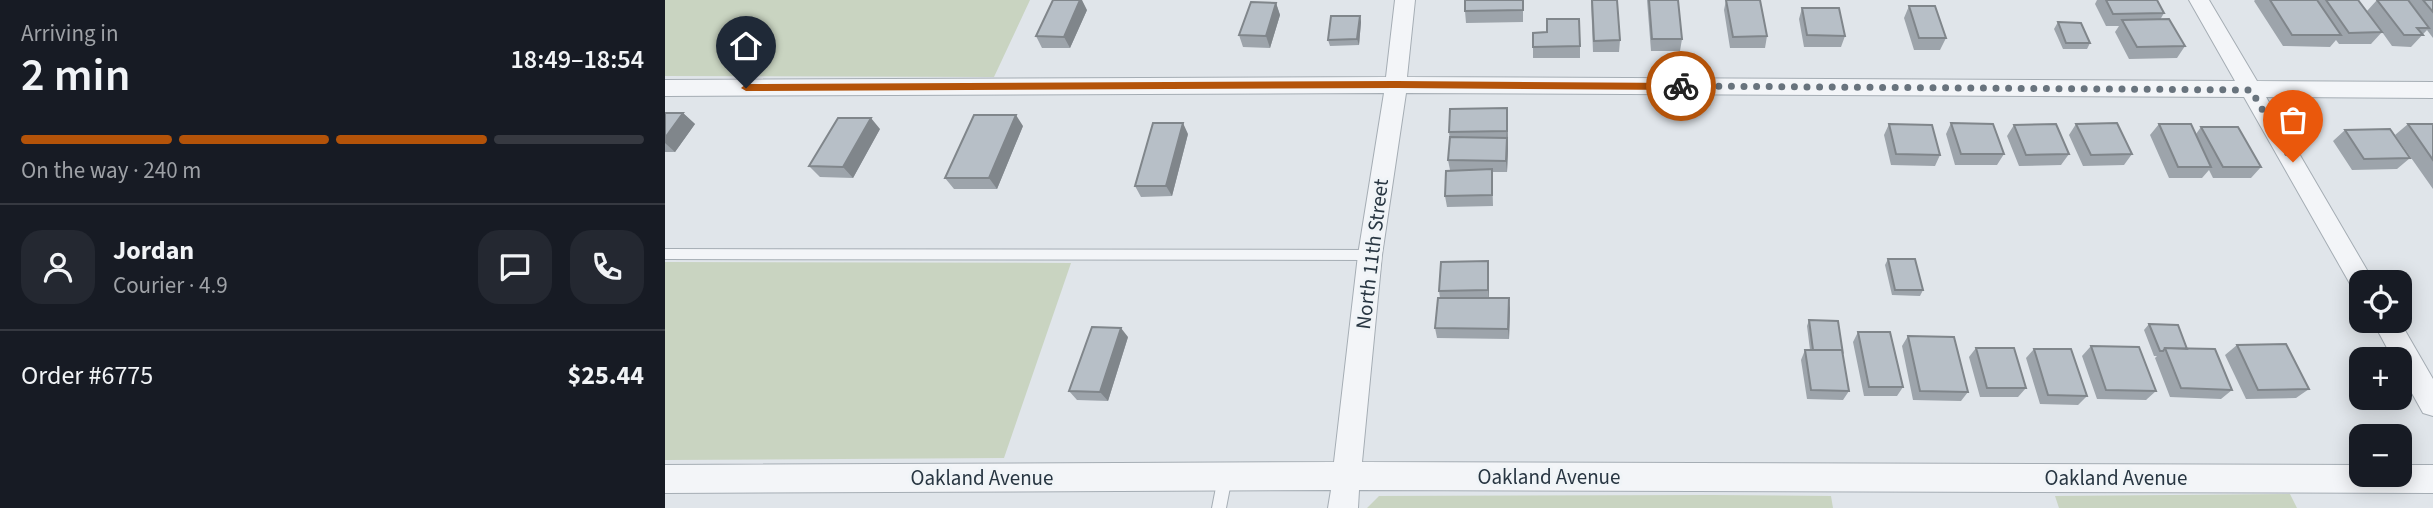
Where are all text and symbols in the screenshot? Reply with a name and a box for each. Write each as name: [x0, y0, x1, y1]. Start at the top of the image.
pin: [716, 16, 776, 88]
text: Arriving in: [21, 17, 119, 50]
icon: home: [727, 27, 765, 65]
text: 18:49–18:54: [511, 41, 644, 78]
text: 2 min: [21, 43, 130, 108]
courier: [1646, 51, 1716, 121]
icon: bike: [1662, 67, 1700, 105]
pin: [2263, 90, 2323, 162]
icon: bag: [2274, 101, 2312, 139]
text: On the way · 240 m: [21, 154, 201, 187]
street label: North 11th Street: [1348, 177, 1396, 331]
button: person: [21, 230, 95, 304]
button: chat: [478, 230, 552, 304]
button: phone: [570, 230, 644, 304]
text: Jordan: [113, 232, 194, 269]
text: Courier · 4.9: [113, 269, 228, 302]
map controls: [2349, 270, 2412, 487]
button: locate: [2349, 270, 2412, 333]
button: +: [2349, 347, 2412, 410]
text: Order #6775: [21, 357, 153, 394]
text: $25.44: [568, 357, 644, 394]
button: −: [2349, 424, 2412, 487]
street label: Oakland Avenue: [1478, 462, 1620, 492]
street label: Oakland Avenue: [911, 463, 1053, 493]
street label: Oakland Avenue: [2045, 463, 2187, 493]

